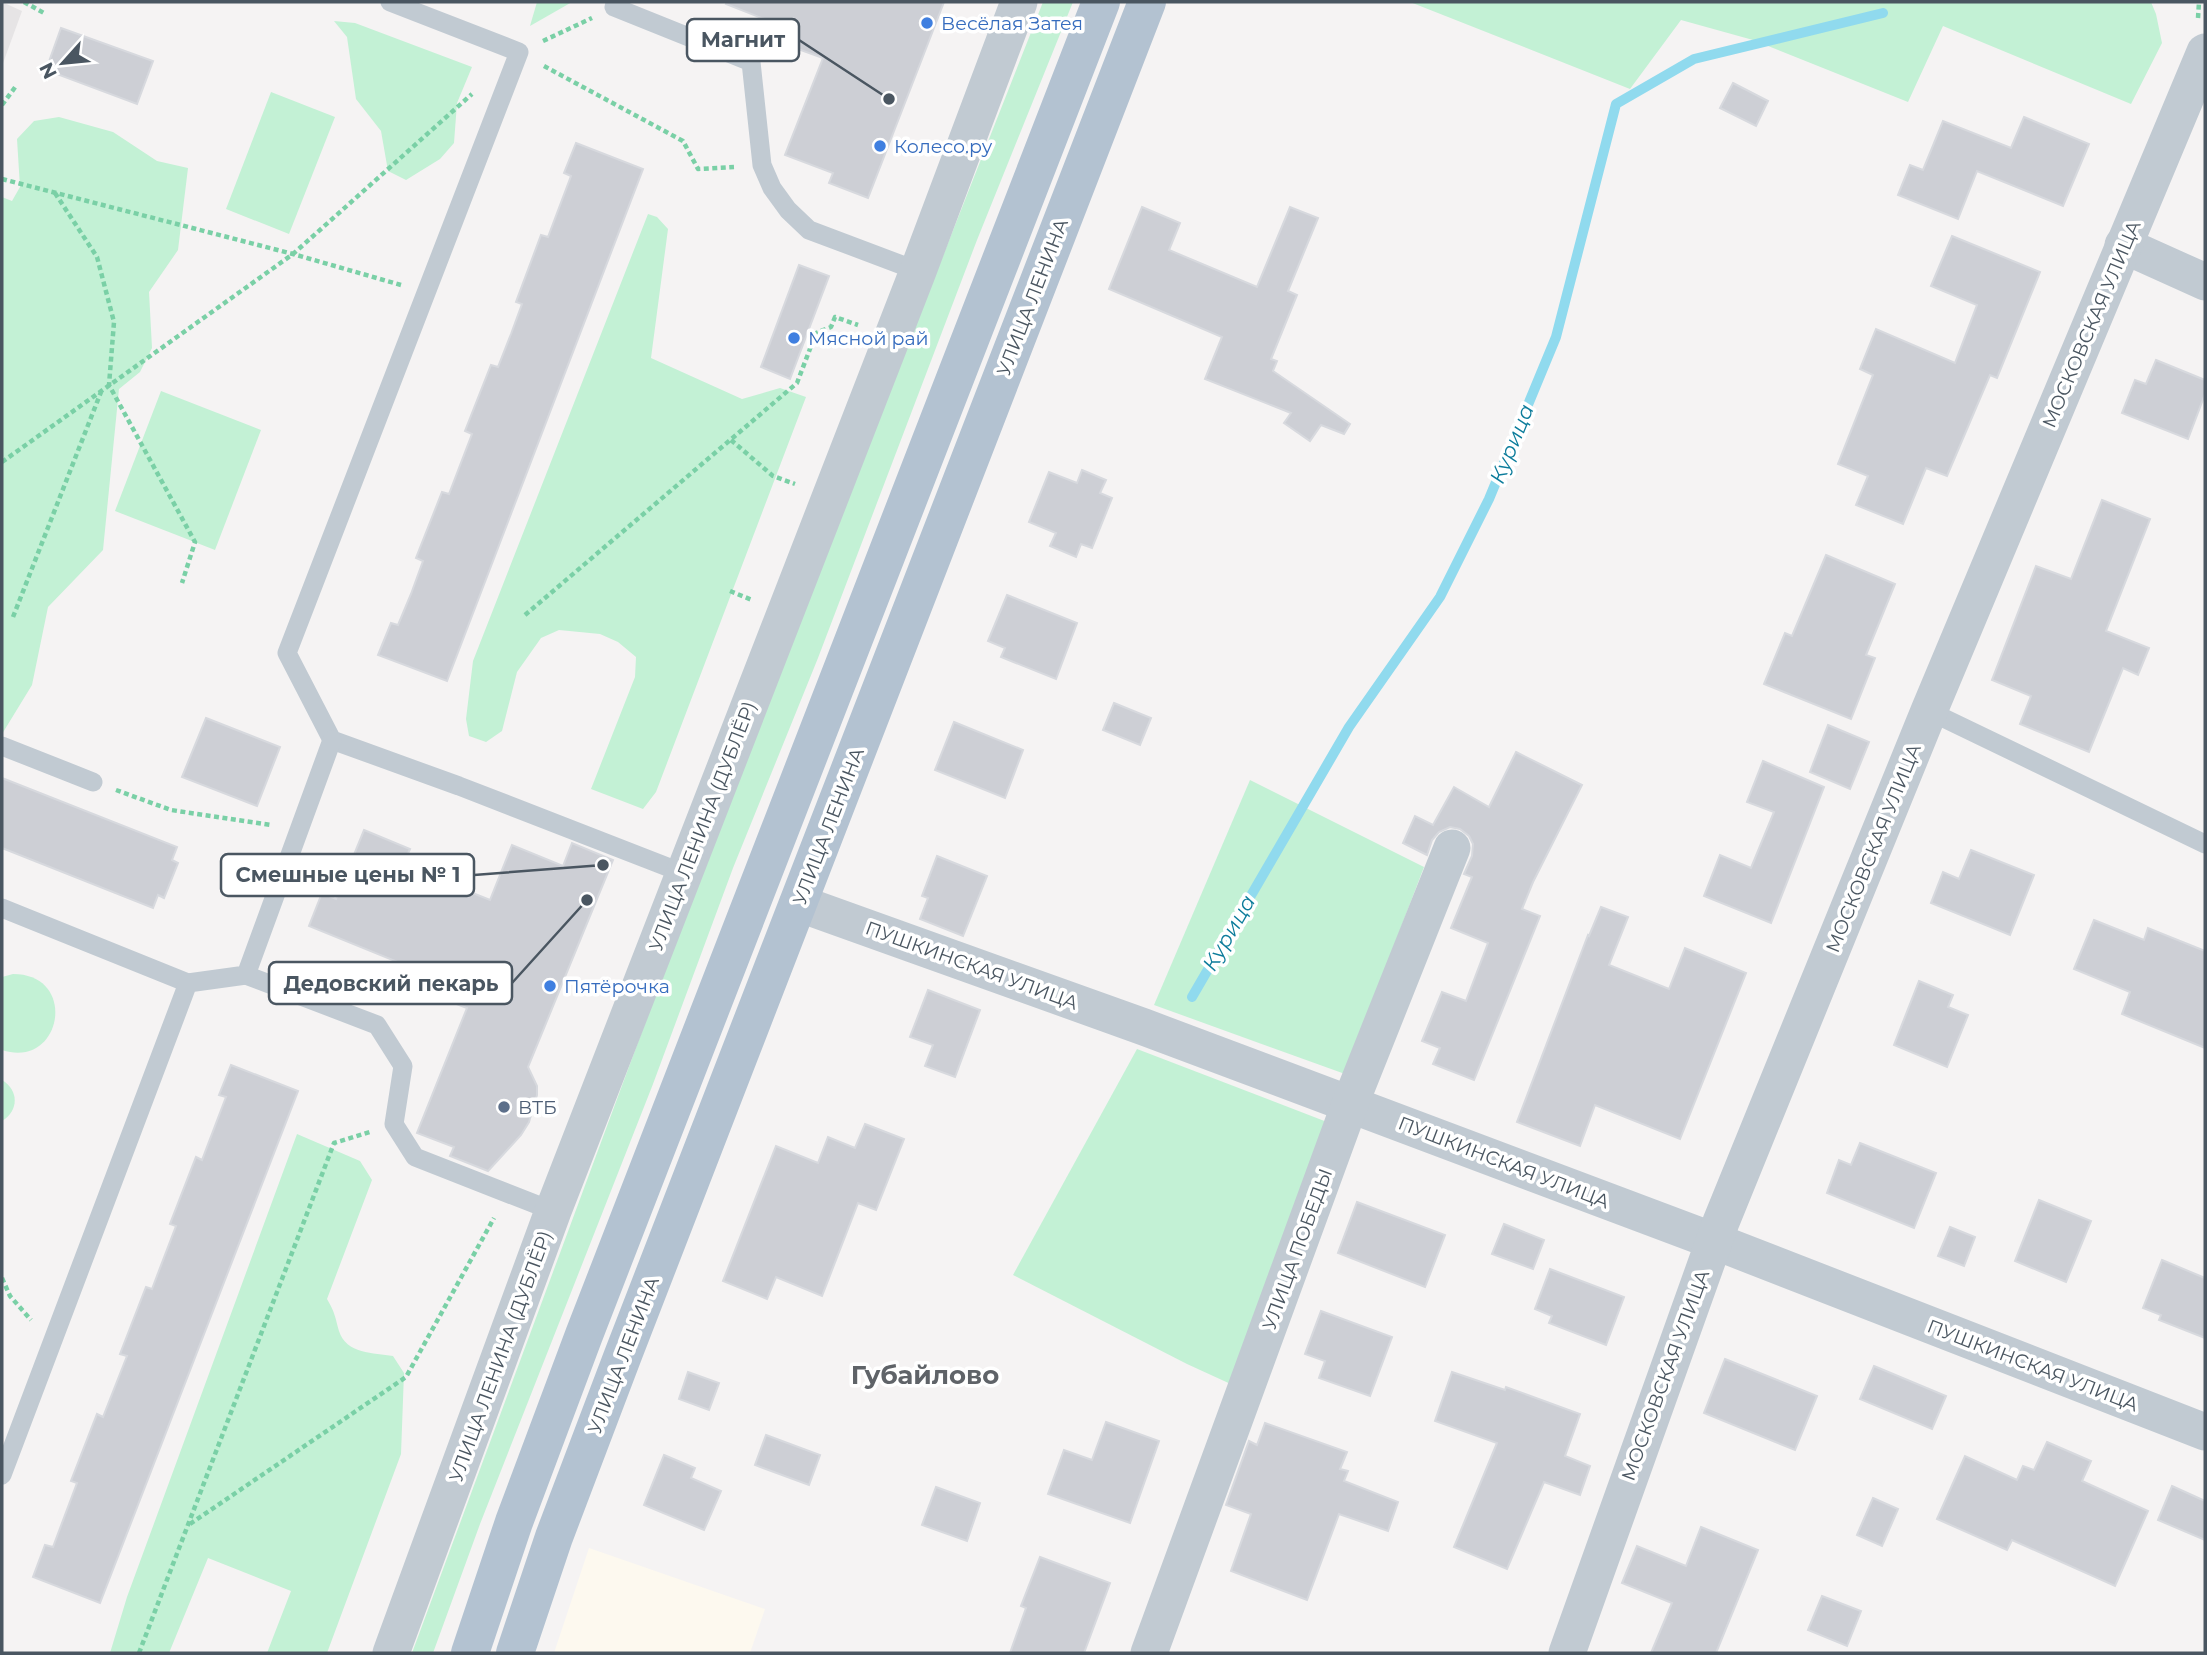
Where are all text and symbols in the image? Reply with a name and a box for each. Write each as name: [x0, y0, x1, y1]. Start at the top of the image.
place label: Весёлая Затея: [941, 12, 1083, 35]
marker: Весёлая Затея: [919, 15, 935, 31]
callout: Магнит: [687, 19, 799, 61]
text: Магнит: [701, 27, 786, 52]
north arrow: [28, 28, 98, 98]
text: N: [35, 58, 62, 83]
place label: Колесо.ру: [894, 135, 993, 158]
marker: Колесо.ру: [872, 138, 888, 154]
street label: УЛИЦА ЛЕНИНА: [992, 215, 1073, 379]
street label: МОСКОВСКАЯ УЛИЦА: [2037, 217, 2146, 431]
place label: Мясной рай: [808, 327, 929, 350]
marker: Мясной рай: [786, 330, 802, 346]
water label: Курица: [1484, 400, 1539, 487]
street label: УЛИЦА ЛЕНИНА (ДУБЛЁР): [644, 698, 761, 954]
street label: МОСКОВСКАЯ УЛИЦА: [1821, 740, 1926, 956]
street label: УЛИЦА ЛЕНИНА: [788, 744, 869, 908]
callout: Смешные цены № 1: [221, 854, 474, 896]
text: Смешные цены № 1: [236, 862, 460, 887]
water label: Курица: [1197, 890, 1260, 975]
street label: ПУШКИНСКАЯ УЛИЦА: [862, 916, 1081, 1015]
callout: Дедовский пекарь: [269, 962, 512, 1004]
text: Дедовский пекарь: [283, 971, 499, 996]
place label: Пятёрочка: [564, 975, 670, 998]
marker: Пятёрочка: [542, 978, 558, 994]
place label: ВТБ: [518, 1096, 557, 1119]
marker: ВТБ: [496, 1099, 512, 1115]
street label: ПУШКИНСКАЯ УЛИЦА: [1395, 1111, 1613, 1213]
street label: УЛИЦА ПОБЕДЫ: [1258, 1165, 1337, 1333]
street label: УЛИЦА ЛЕНИНА (ДУБЛЁР): [444, 1227, 557, 1485]
street label: МОСКОВСКАЯ УЛИЦА: [1617, 1266, 1714, 1484]
street label: УЛИЦА ЛЕНИНА: [583, 1273, 664, 1437]
street label: ПУШКИНСКАЯ УЛИЦА: [1924, 1314, 2142, 1416]
district label: Губайлово: [851, 1359, 999, 1391]

